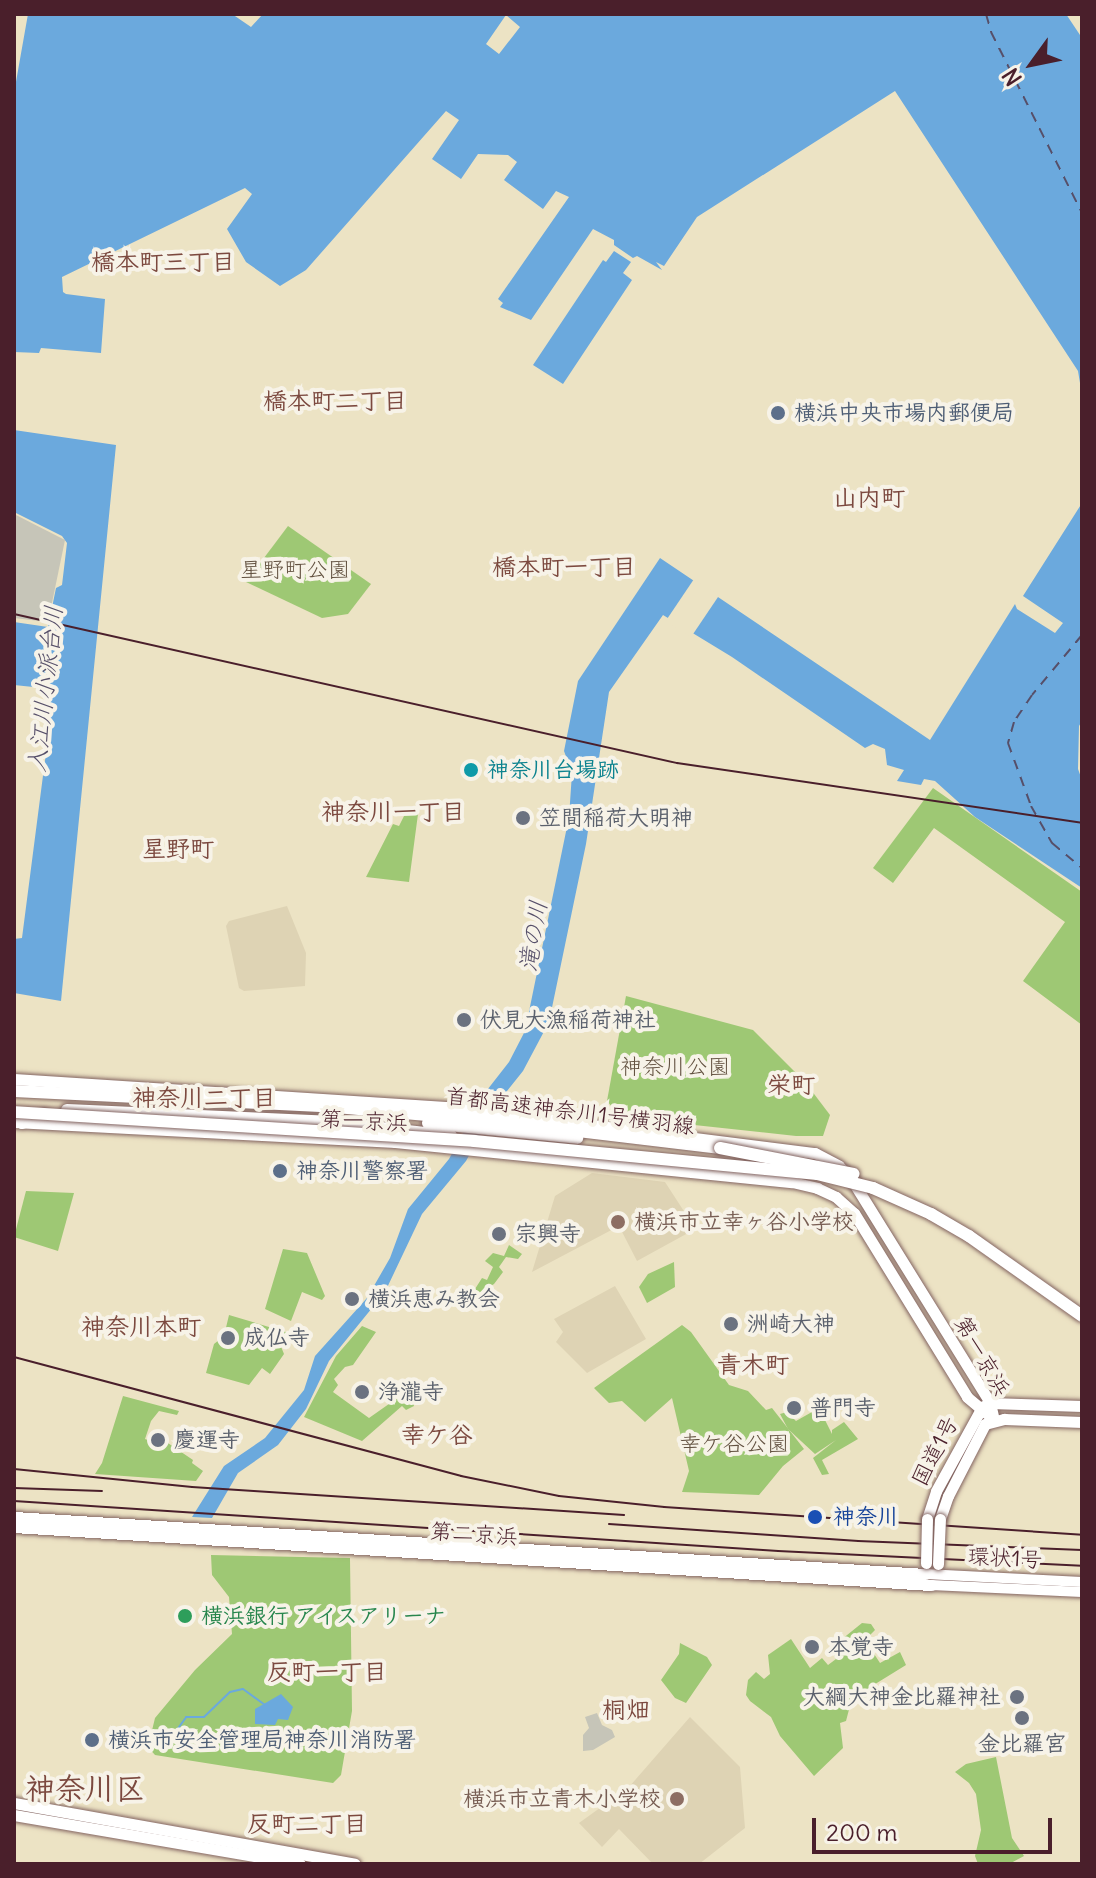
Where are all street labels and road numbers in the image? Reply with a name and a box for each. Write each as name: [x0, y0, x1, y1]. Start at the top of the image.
street label: 首都高速神奈川1号横羽線: [444, 1083, 696, 1139]
street label: 第一京浜: [319, 1106, 409, 1136]
street label: 第一京浜: [949, 1311, 1015, 1401]
street label: 国道1号: [906, 1412, 964, 1490]
street label: 第二京浜: [429, 1518, 519, 1550]
street label: 環状1号: [967, 1543, 1043, 1573]

